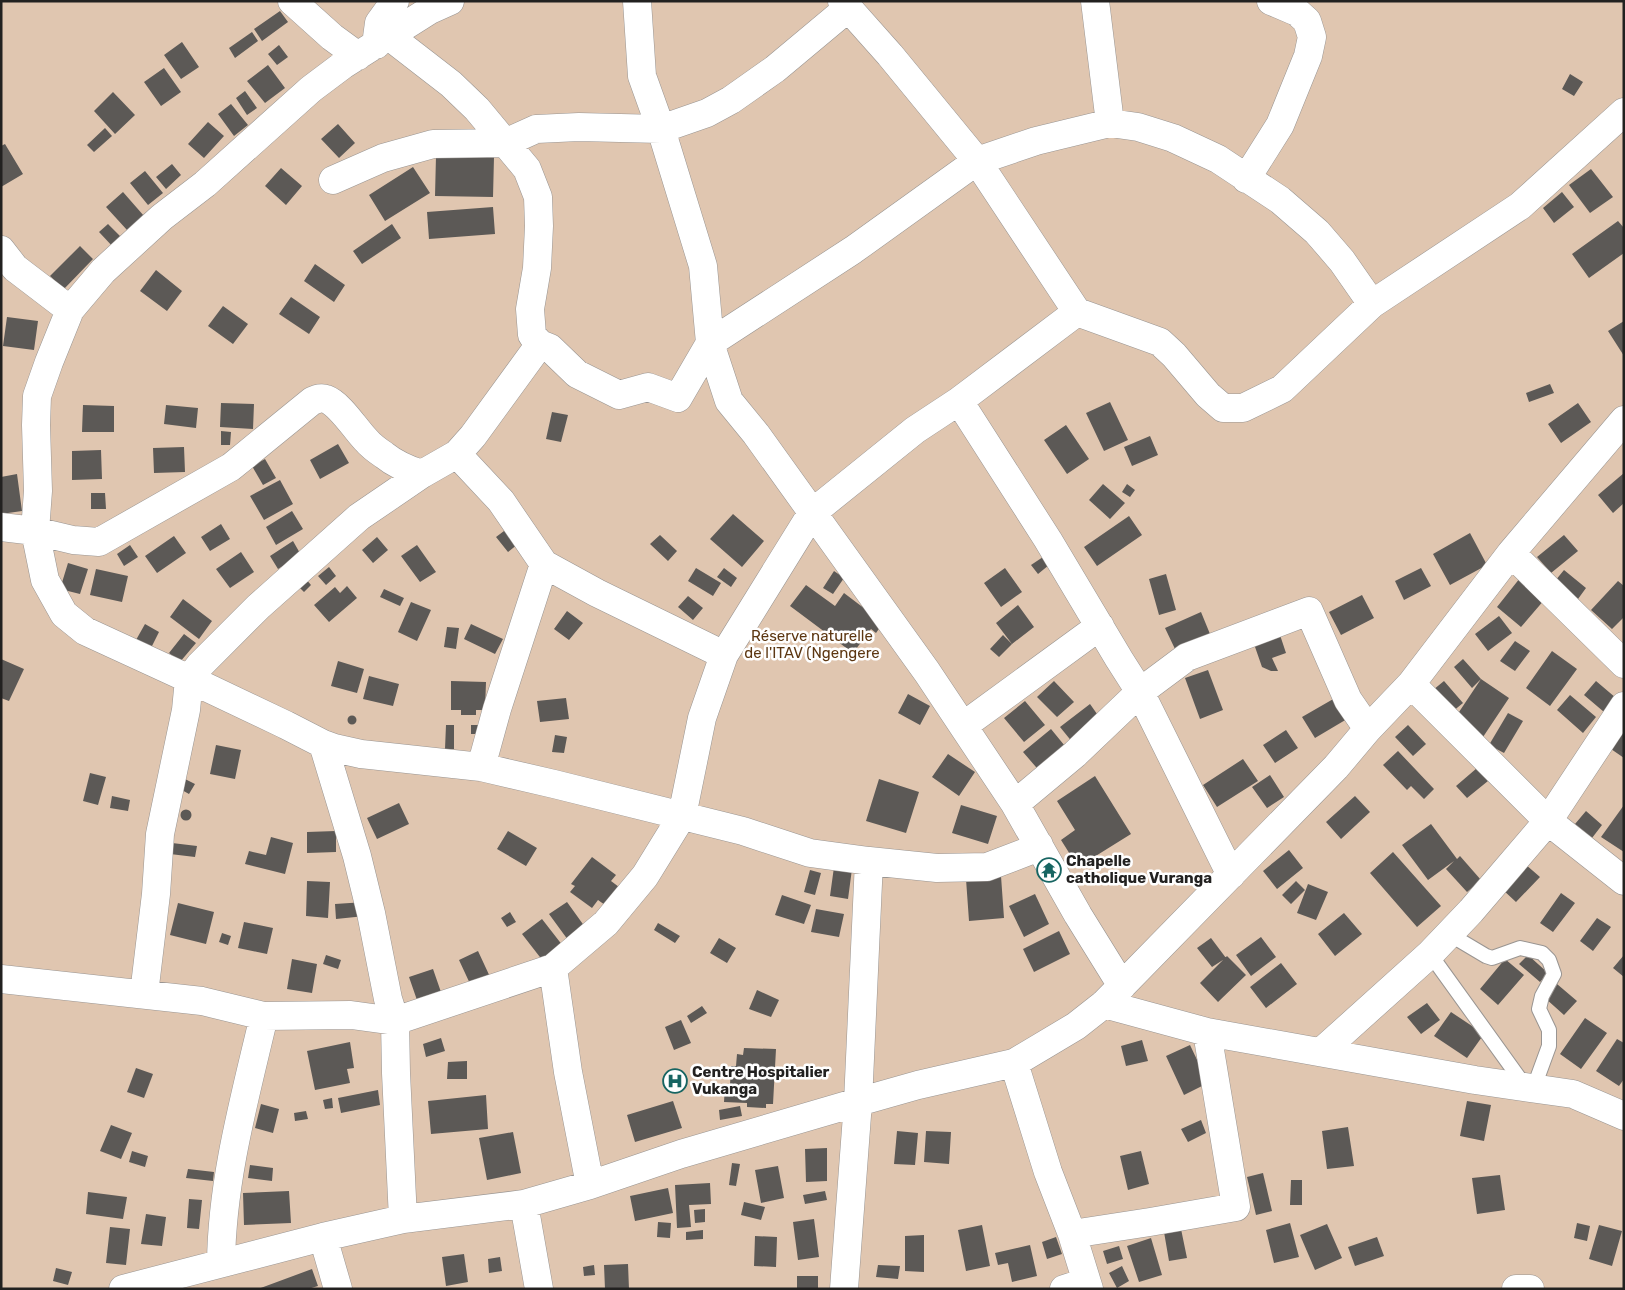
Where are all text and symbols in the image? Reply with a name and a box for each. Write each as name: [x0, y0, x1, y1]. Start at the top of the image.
park label: Réserve naturelle de l'ITAV (Ngengere: [744, 627, 880, 662]
place label: Chapelle catholique Vuranga: [1066, 852, 1212, 887]
temple icon: Chapelle catholique Vuranga: [1036, 857, 1062, 883]
place label: Centre Hospitalier Vukanga: [692, 1063, 830, 1098]
hospital icon: Centre Hospitalier Vukanga: [662, 1068, 688, 1094]

